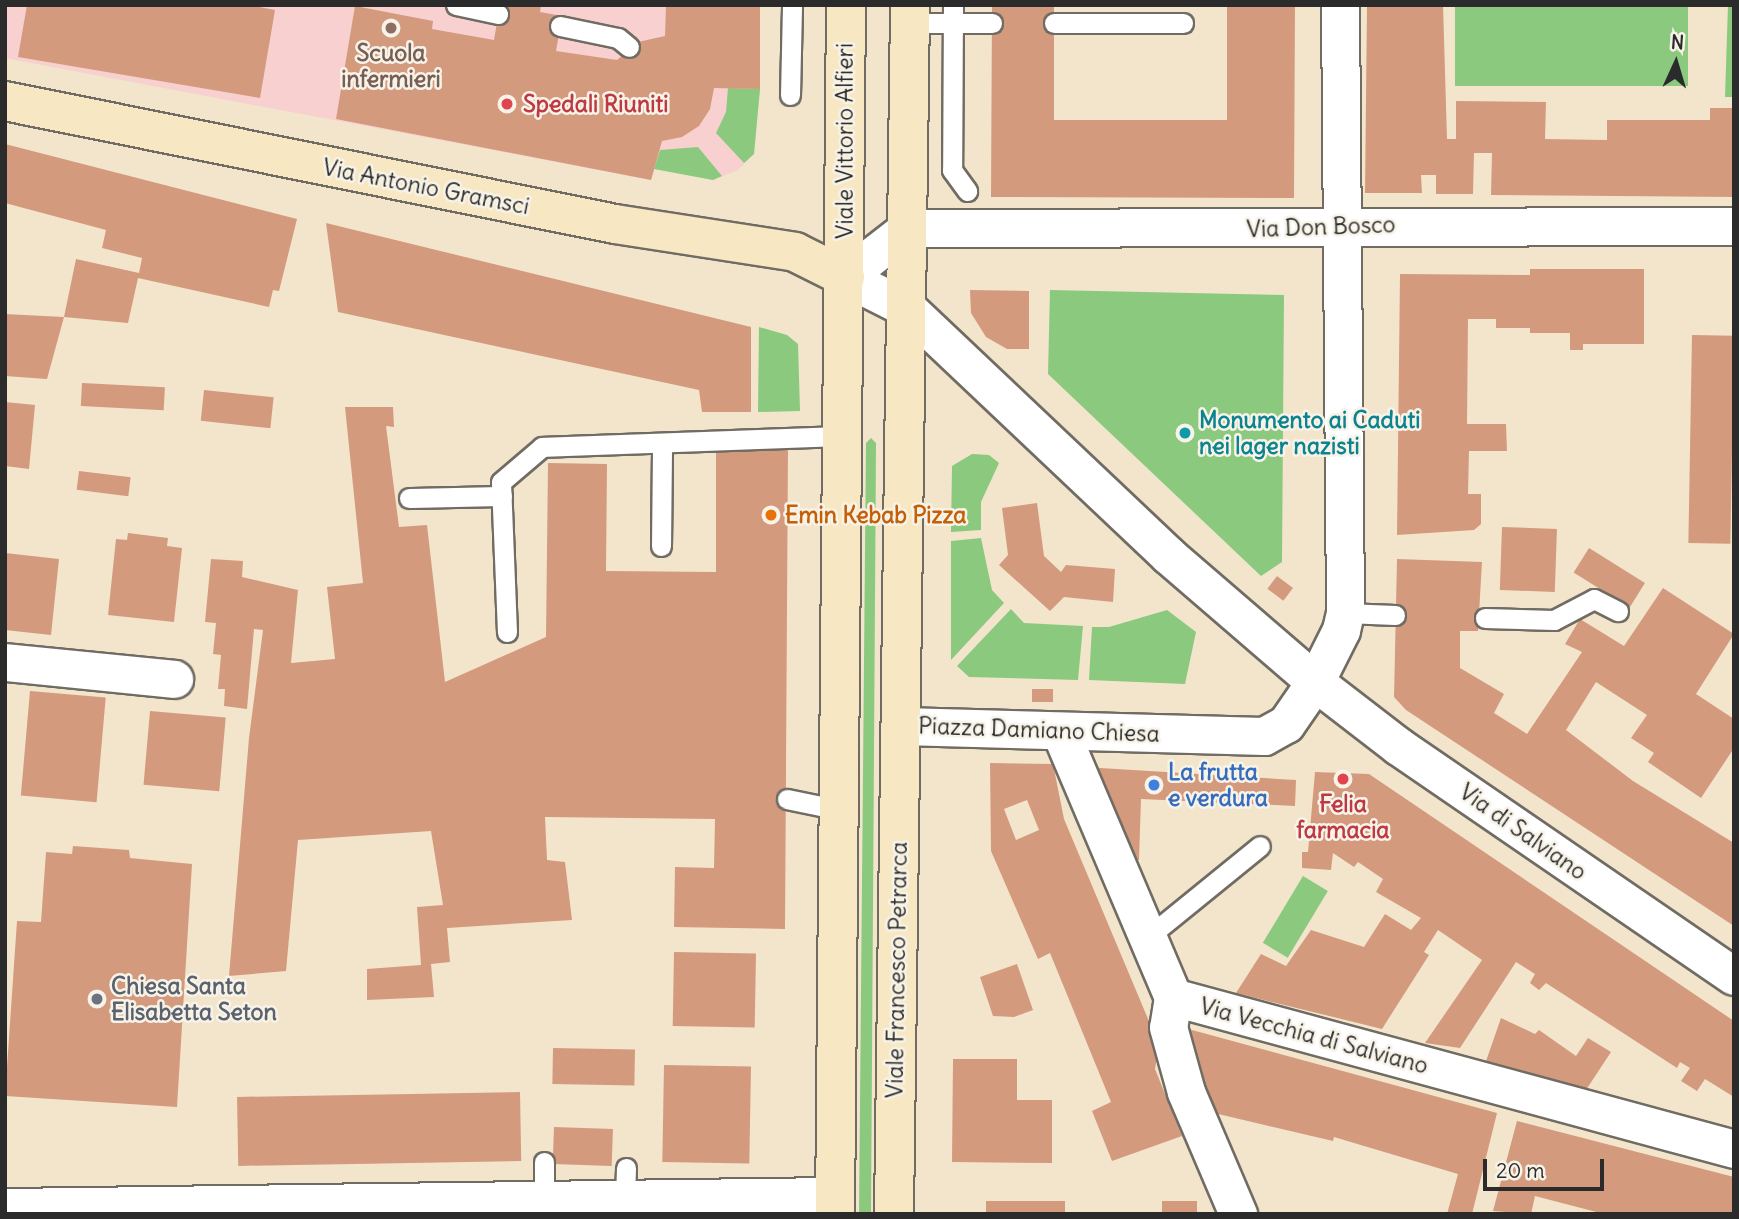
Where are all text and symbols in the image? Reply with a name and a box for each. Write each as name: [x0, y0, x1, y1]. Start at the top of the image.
marker: Scuola infermieri: [383, 20, 399, 36]
north arrow: [1641, 28, 1711, 98]
text: N: [1670, 30, 1685, 54]
place label: Scuola infermieri: [341, 39, 441, 93]
street label: Viale Vittorio Alfieri: [831, 43, 859, 239]
place label: Spedali Riuniti: [523, 90, 668, 118]
marker: Spedali Riuniti: [497, 94, 517, 114]
street label: Via Antonio Gramsci: [320, 153, 532, 221]
street label: Via Don Bosco: [1246, 211, 1396, 243]
place label: Monumento ai Caduti nei lager nazisti: [1199, 406, 1420, 460]
marker: Monumento ai Caduti nei lager nazisti: [1177, 425, 1193, 441]
place label: Emin Kebab Pizza: [785, 501, 966, 529]
marker: Emin Kebab Pizza: [763, 507, 779, 523]
street label: Piazza Damiano Chiesa: [918, 712, 1160, 748]
place label: La frutta e verdura: [1168, 758, 1268, 812]
marker: Felia farmacia: [1335, 771, 1351, 787]
marker: La frutta e verdura: [1146, 777, 1162, 793]
street label: Via di Salviano: [1454, 778, 1592, 886]
place label: Felia farmacia: [1297, 790, 1389, 844]
street label: Viale Francesco Petrarca: [881, 841, 913, 1099]
place label: Chiesa Santa Elisabetta Seton: [111, 972, 277, 1026]
marker: Chiesa Santa Elisabetta Seton: [89, 991, 105, 1007]
street label: Via Vecchia di Salviano: [1197, 992, 1431, 1080]
scale bar: [1487, 1146, 1608, 1190]
text: 20 m: [1496, 1157, 1545, 1184]

